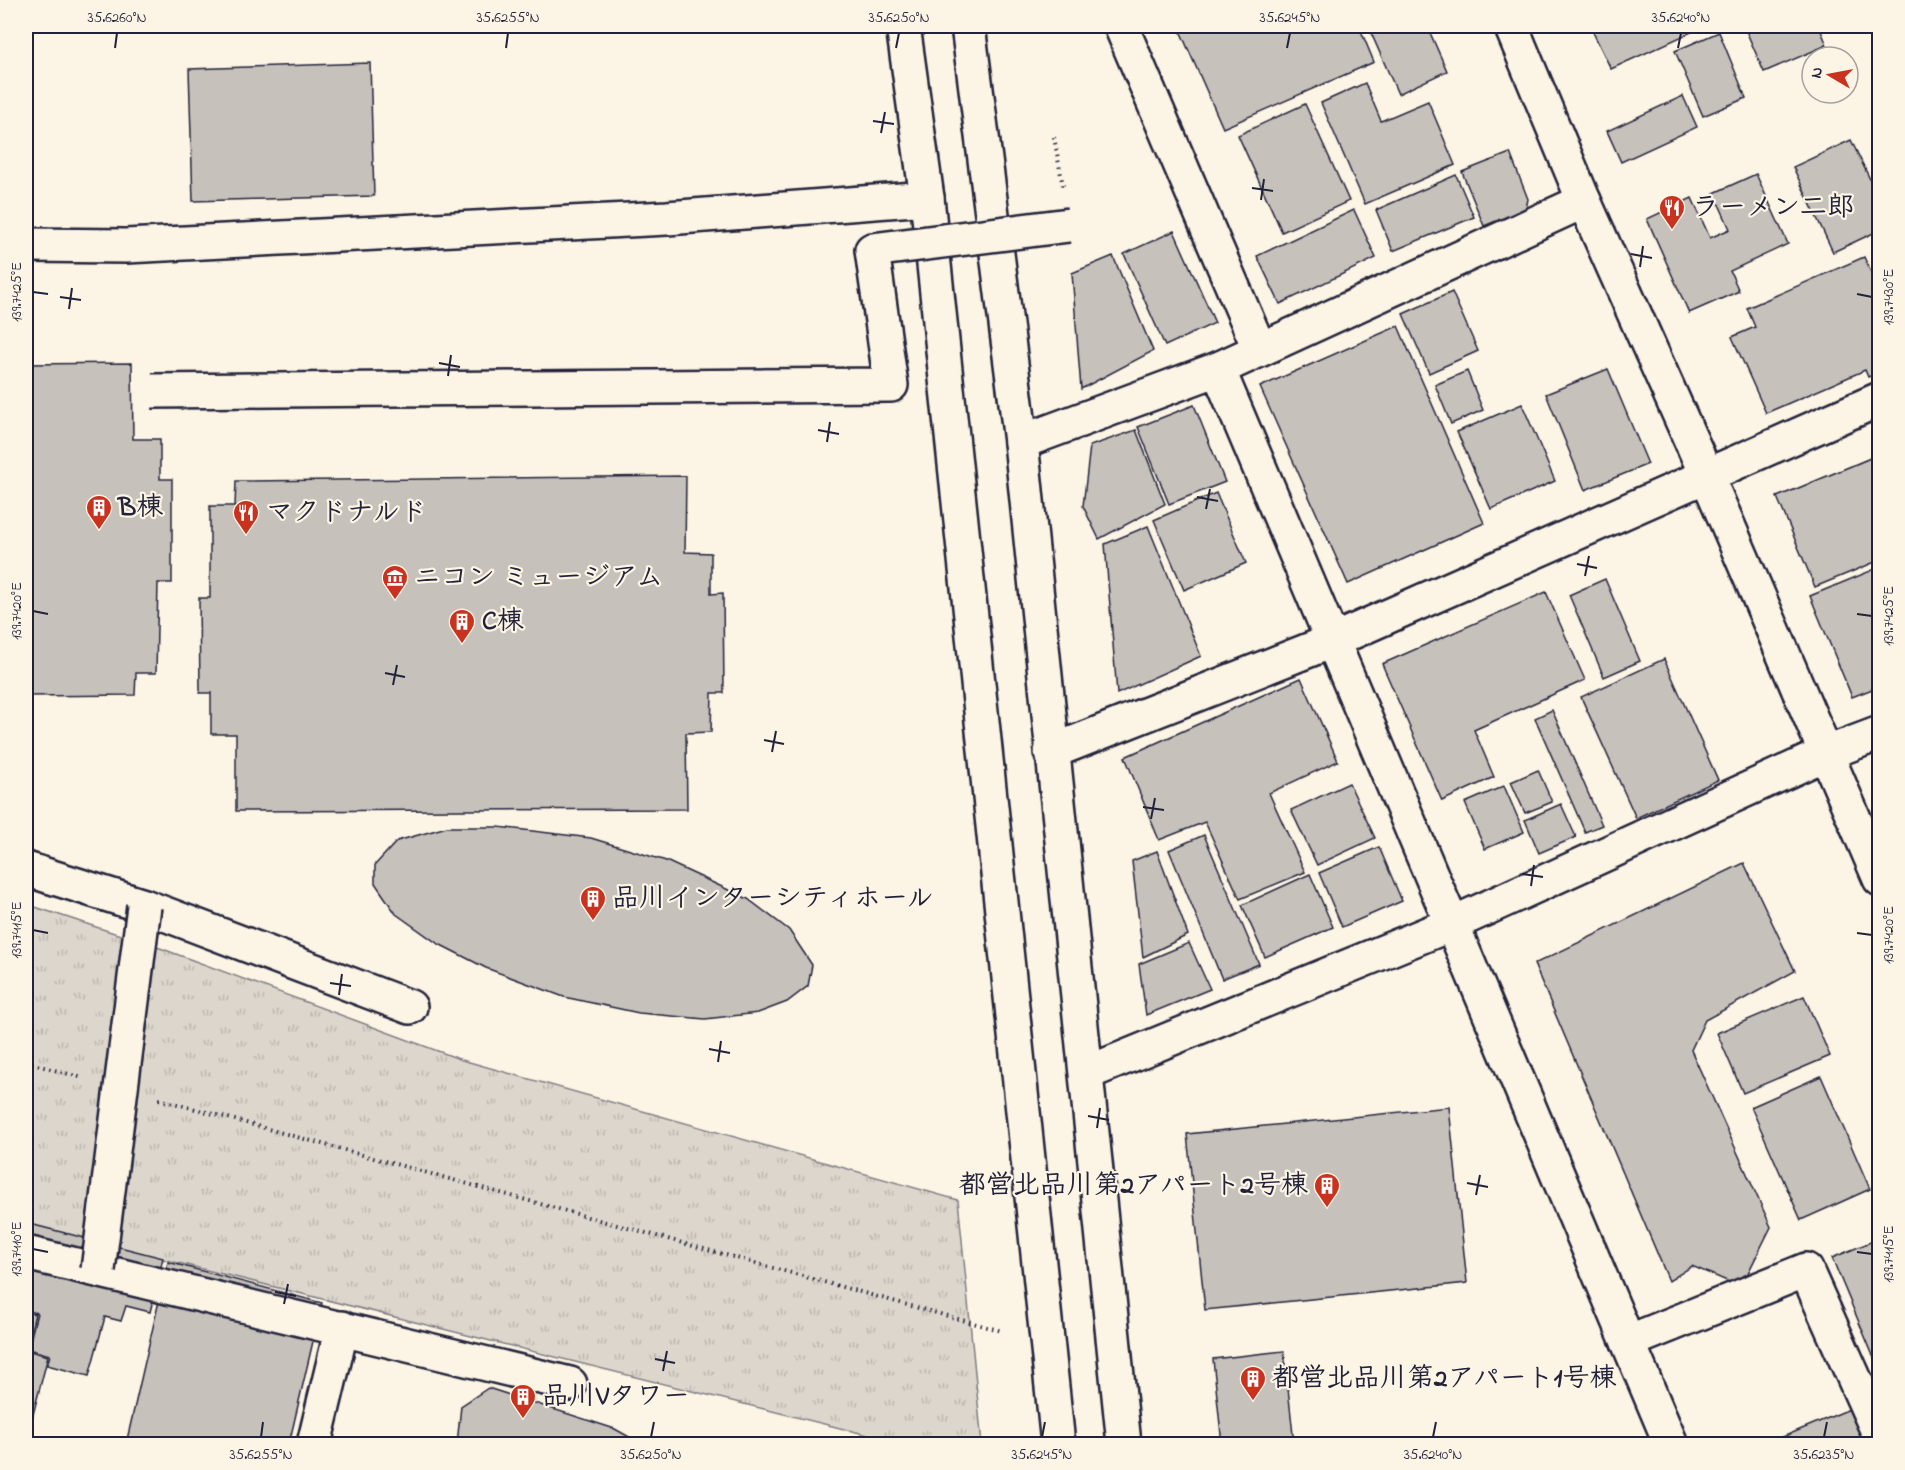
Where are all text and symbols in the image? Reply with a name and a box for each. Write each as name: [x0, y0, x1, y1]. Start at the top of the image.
text: 35.6260°N: [87, 7, 147, 29]
text: 35.6255°N: [476, 7, 540, 29]
text: 35.6250°N: [868, 7, 930, 29]
text: 35.6245°N: [1260, 7, 1320, 29]
text: 35.6240°N: [1652, 7, 1710, 29]
north arrow: [1800, 45, 1860, 105]
text: N: [1804, 65, 1830, 80]
place label: ラーメン二郎: [1692, 189, 1854, 228]
restaurant icon: ラーメン二郎: [1657, 193, 1687, 231]
text: 139.7425°E: [6, 262, 28, 322]
text: 139.7430°E: [1878, 269, 1900, 325]
place label: B棟: [116, 489, 163, 528]
building icon: B棟: [84, 493, 114, 531]
place label: マクドナルド: [266, 494, 427, 533]
restaurant icon: マクドナルド: [231, 498, 261, 536]
place label: ニコン ミュージアム: [414, 559, 663, 598]
museum icon: ニコン ミュージアム: [380, 563, 410, 601]
text: 139.7420°E: [6, 582, 28, 640]
text: 139.7425°E: [1878, 586, 1900, 646]
place label: C棟: [482, 603, 524, 642]
building icon: C棟: [447, 607, 477, 645]
place label: 品川インターシティホール: [612, 880, 934, 919]
building icon: 品川インターシティホール: [578, 884, 608, 922]
text: 139.7415°E: [6, 901, 28, 959]
text: 139.7420°E: [1878, 906, 1900, 964]
place label: 都営北品川第2アパート2号棟: [959, 1167, 1308, 1206]
building icon: 都営北品川第2アパート2号棟: [1312, 1171, 1342, 1209]
text: 139.7410°E: [6, 1221, 28, 1277]
text: 139.7415°E: [1878, 1225, 1900, 1283]
place label: 都営北品川第2アパート1号棟: [1272, 1360, 1616, 1399]
building icon: 都営北品川第2アパート1号棟: [1238, 1364, 1268, 1402]
place label: 品川Vタワー: [542, 1378, 690, 1417]
building icon: 品川Vタワー: [508, 1382, 538, 1420]
text: 35.6255°N: [229, 1444, 293, 1466]
text: 35.6250°N: [620, 1444, 682, 1466]
text: 35.6245°N: [1012, 1444, 1072, 1466]
text: 35.6240°N: [1404, 1444, 1462, 1466]
text: 35.6235°N: [1794, 1444, 1854, 1466]

